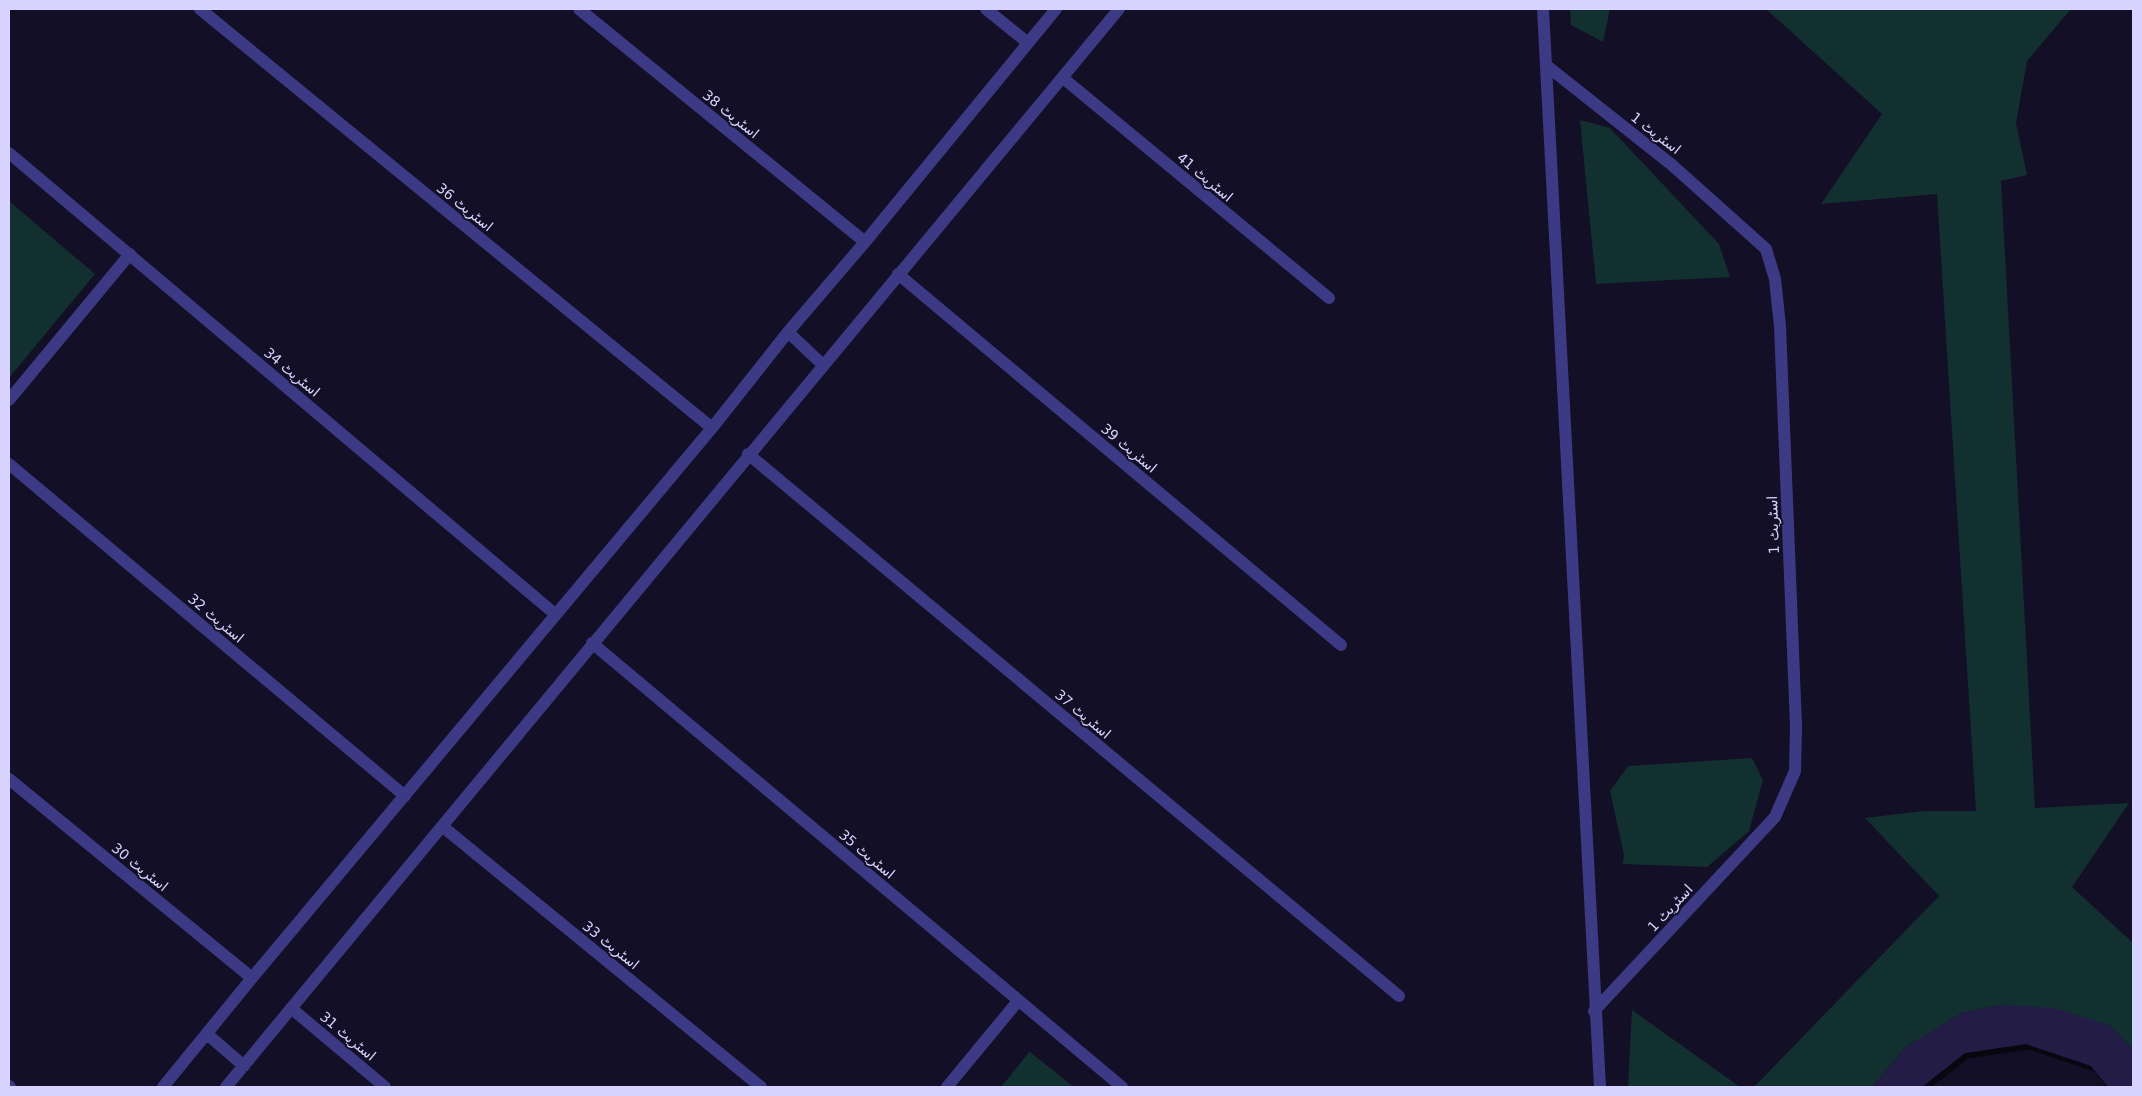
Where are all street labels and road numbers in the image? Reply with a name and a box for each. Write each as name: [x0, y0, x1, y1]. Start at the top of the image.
street label: اسٹریٹ 38: [699, 87, 762, 142]
street label: اسٹریٹ 1: [1627, 109, 1684, 158]
street label: اسٹریٹ 41: [1173, 149, 1236, 206]
street label: اسٹریٹ 36: [433, 180, 496, 235]
street label: اسٹریٹ 34: [260, 344, 323, 401]
street label: اسٹریٹ 39: [1097, 420, 1160, 477]
street label: اسٹریٹ 1: [1764, 495, 1783, 555]
street label: اسٹریٹ 32: [184, 590, 247, 647]
street label: اسٹریٹ 37: [1051, 686, 1114, 743]
street label: اسٹریٹ 35: [835, 826, 898, 883]
street label: اسٹریٹ 30: [108, 840, 171, 895]
street label: اسٹریٹ 1: [1644, 881, 1697, 936]
street label: اسٹریٹ 33: [579, 918, 642, 973]
street label: اسٹریٹ 31: [316, 1008, 379, 1065]

